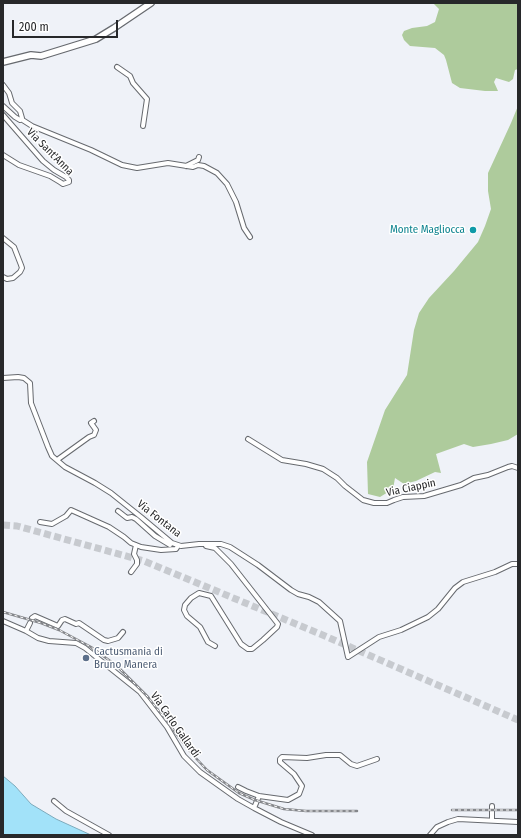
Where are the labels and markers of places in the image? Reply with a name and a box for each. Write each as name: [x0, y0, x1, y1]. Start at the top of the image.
place label: Monte Magliocca: [390, 223, 465, 237]
marker: Monte Magliocca: [468, 225, 478, 235]
place label: Cactusmania di Bruno Manera: [94, 645, 163, 671]
marker: Cactusmania di Bruno Manera: [81, 653, 91, 663]

